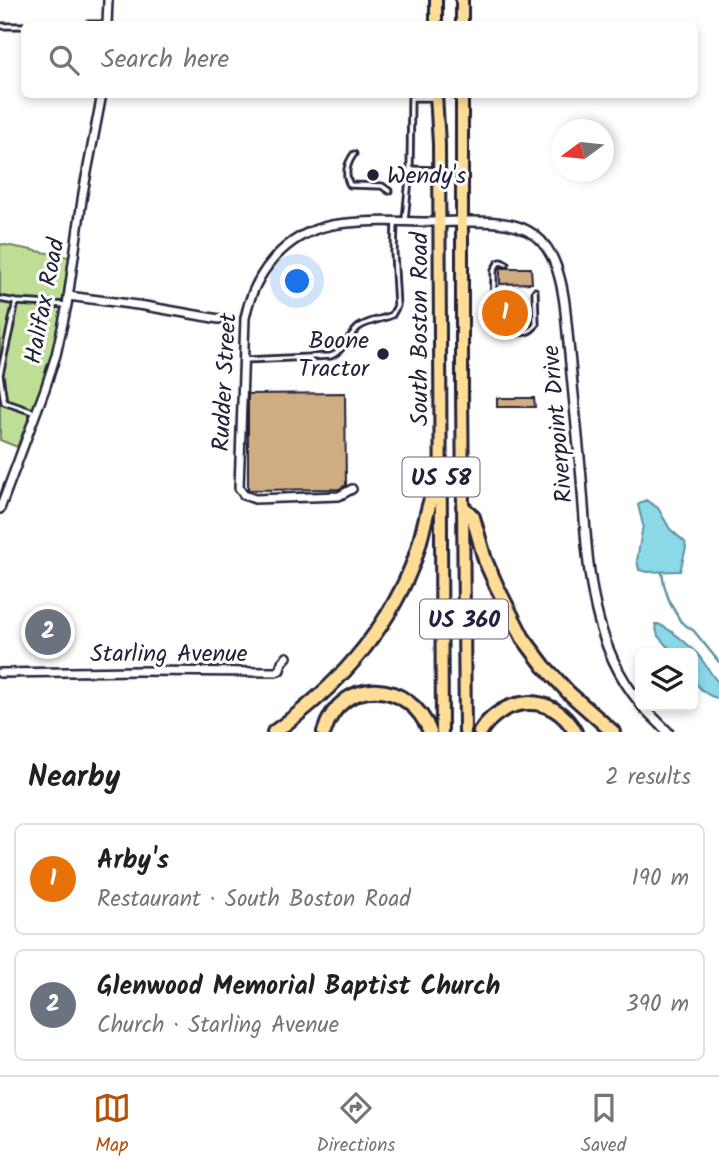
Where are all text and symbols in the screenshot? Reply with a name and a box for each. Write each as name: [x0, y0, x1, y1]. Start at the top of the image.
search box: [21, 21, 698, 98]
text: Search here: [101, 39, 229, 81]
icon: search: [45, 41, 83, 79]
north arrow: [551, 119, 614, 182]
place label: Wendy's: [387, 157, 466, 196]
marker: Wendy's: [365, 167, 381, 183]
street label: South Boston Road: [401, 231, 440, 426]
street label: Halifax Road: [14, 234, 77, 367]
your location: [280, 264, 314, 298]
pin: 1: [482, 287, 528, 339]
street label: Rudder Street: [202, 311, 249, 452]
place label: Boone Tractor: [298, 322, 371, 389]
street label: Riverpoint Drive: [532, 343, 585, 504]
marker: Boone Tractor: [375, 346, 391, 362]
road number: US 58: [402, 457, 480, 496]
road number: US 360: [420, 600, 508, 638]
pin: 2: [25, 606, 71, 658]
street label: Starling Avenue: [90, 635, 248, 674]
map controls: [635, 648, 698, 711]
button: layers: [635, 648, 698, 711]
text: Nearby: [28, 754, 120, 802]
text: 2 results: [605, 760, 691, 796]
text: Arby's: [97, 840, 169, 882]
text: 1: [50, 861, 56, 897]
text: 190 m: [632, 861, 689, 897]
text: Restaurant · South Boston Road: [97, 882, 411, 918]
text: Glenwood Memorial Baptist Church: [97, 966, 501, 1008]
text: 2: [46, 987, 60, 1023]
text: 390 m: [626, 987, 689, 1023]
text: Church · Starling Avenue: [97, 1008, 339, 1044]
tab: Map: [93, 1089, 131, 1161]
tab: Directions: [317, 1089, 395, 1161]
tab: Saved: [581, 1089, 626, 1161]

